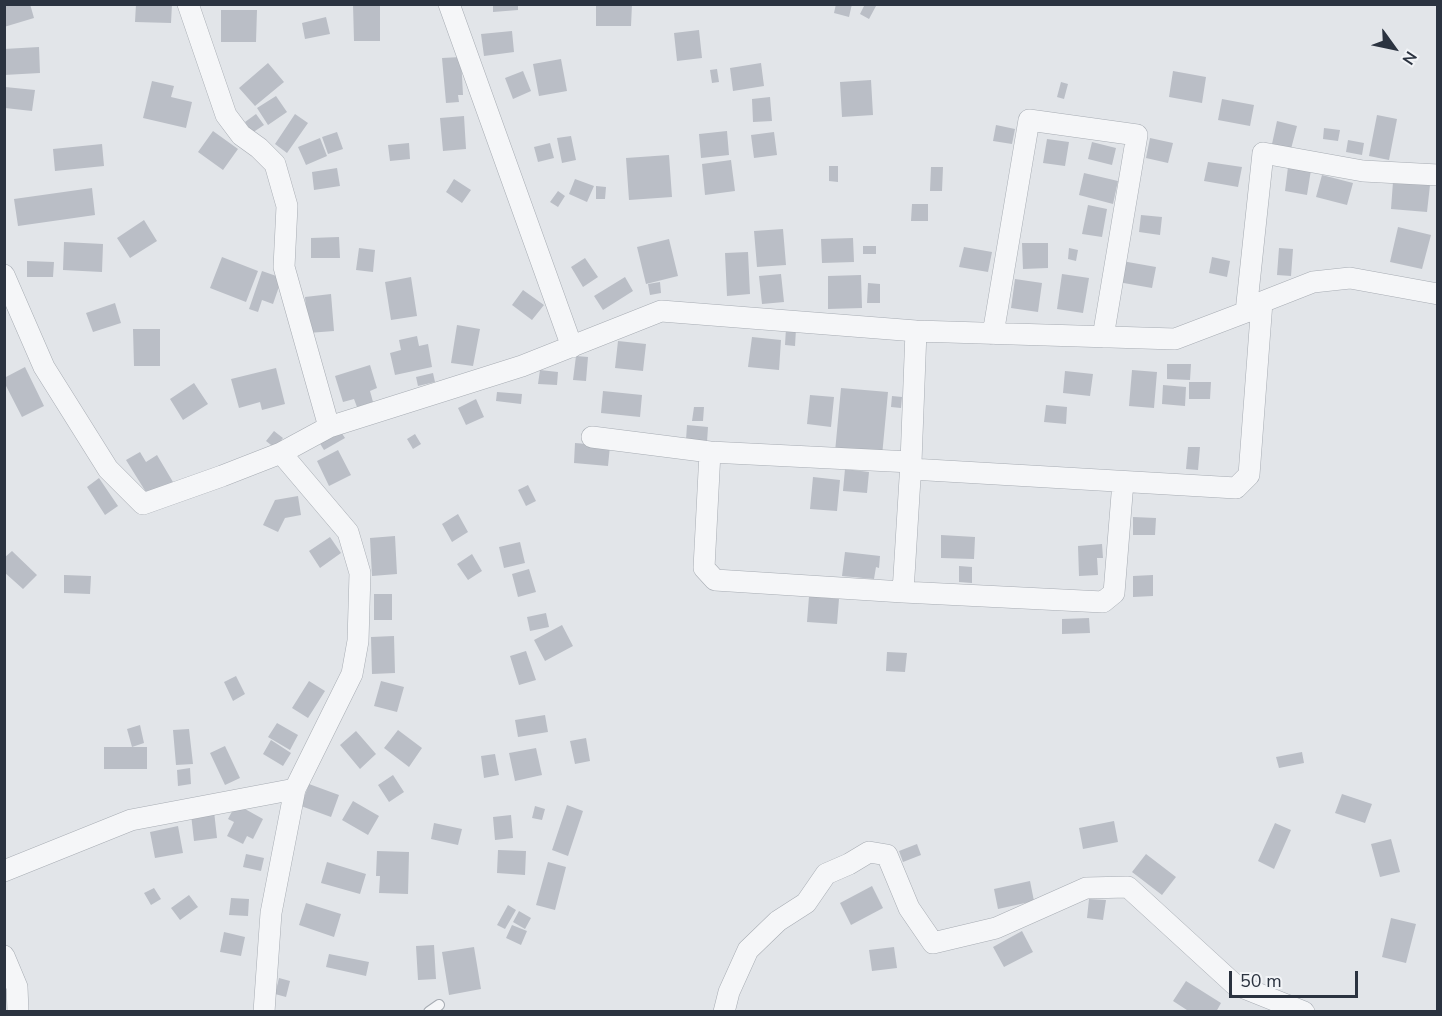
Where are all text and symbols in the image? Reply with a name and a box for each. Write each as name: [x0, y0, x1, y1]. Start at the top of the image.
north arrow: [1364, 18, 1424, 78]
text: N: [1397, 47, 1422, 69]
scale bar: [1232, 959, 1361, 997]
text: 50 m: [1240, 969, 1282, 993]

